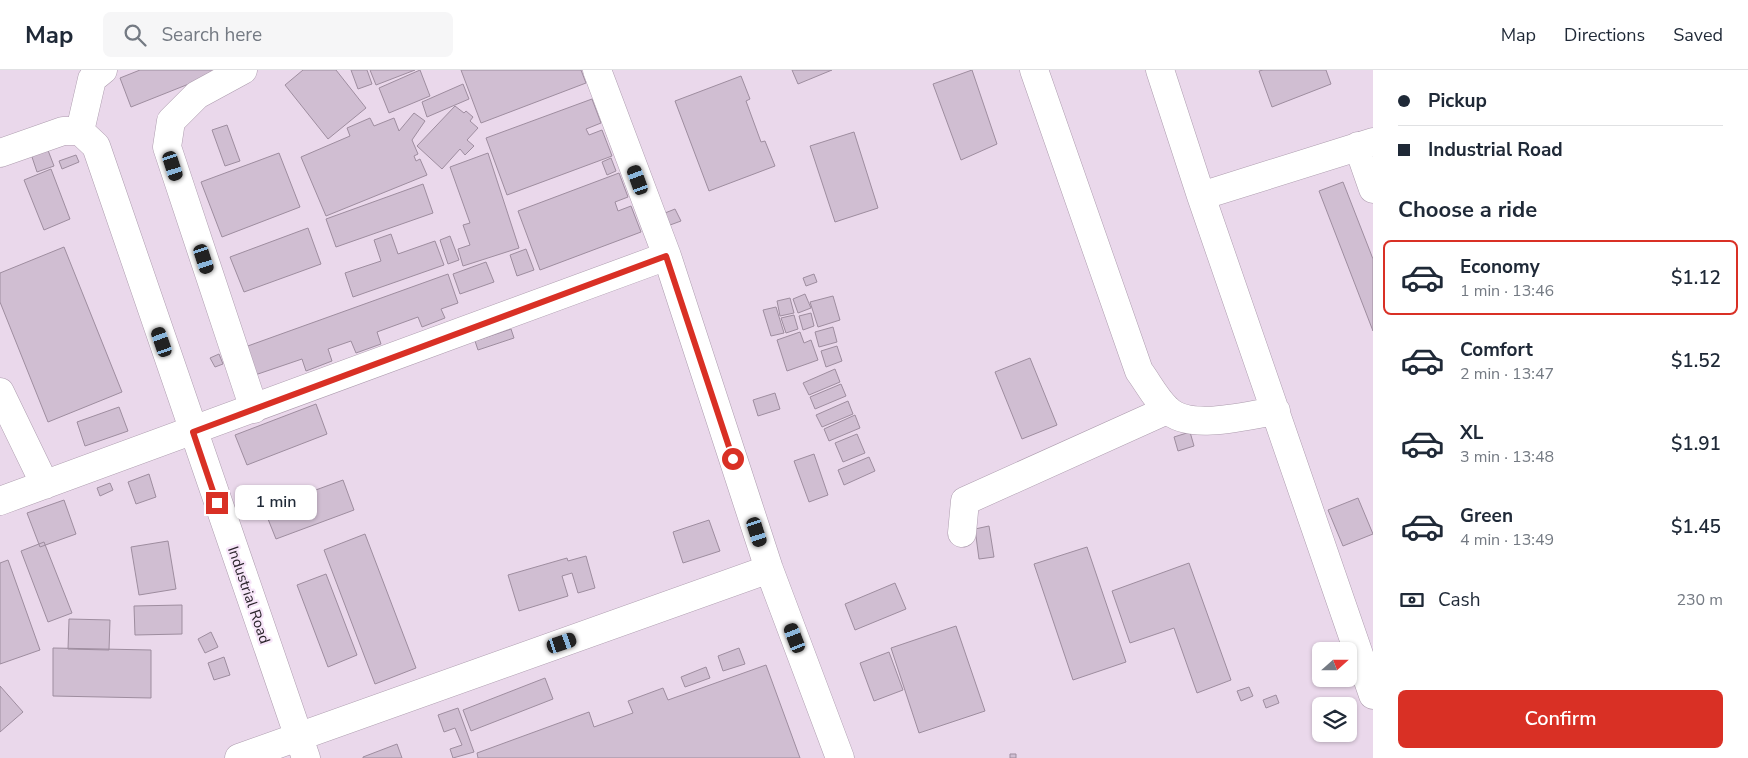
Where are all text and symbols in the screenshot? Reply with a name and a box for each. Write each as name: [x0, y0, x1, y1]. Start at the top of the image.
search box: [103, 12, 453, 57]
text: Map: [25, 19, 73, 51]
icon: search: [121, 21, 149, 49]
text: Search here: [161, 22, 262, 48]
text: Map: [1501, 23, 1536, 47]
text: Directions: [1564, 23, 1645, 47]
text: Saved: [1673, 23, 1723, 47]
text: Pickup: [1428, 88, 1487, 114]
text: Industrial Road: [1428, 137, 1563, 163]
car: [161, 149, 184, 183]
car: [625, 163, 650, 197]
text: Choose a ride: [1398, 195, 1537, 225]
car: [192, 242, 215, 276]
text: Economy: [1460, 254, 1540, 280]
icon: car: [1400, 255, 1445, 300]
text: $1.12: [1671, 265, 1721, 291]
text: 1 min · 13:46: [1460, 280, 1554, 302]
car: [150, 325, 173, 359]
text: Comfort: [1460, 337, 1533, 363]
icon: car: [1400, 338, 1445, 383]
text: $1.52: [1671, 348, 1721, 374]
text: 2 min · 13:47: [1460, 363, 1554, 385]
text: XL: [1460, 420, 1483, 446]
icon: car: [1400, 421, 1445, 466]
text: $1.91: [1671, 431, 1721, 457]
text: 3 min · 13:48: [1460, 446, 1554, 468]
route start: [722, 448, 744, 470]
callout: 1 min: [234, 486, 317, 520]
text: 1 min: [256, 491, 296, 513]
route end: [206, 492, 228, 514]
text: Green: [1460, 503, 1513, 529]
icon: car: [1400, 504, 1445, 549]
text: $1.45: [1671, 514, 1721, 540]
car: [745, 515, 768, 549]
text: 4 min · 13:49: [1460, 529, 1554, 551]
street label: Industrial Road: [223, 544, 275, 646]
icon: cash: [1398, 586, 1426, 614]
text: Cash: [1438, 587, 1480, 613]
text: 230 m: [1676, 589, 1723, 611]
car: [782, 621, 807, 655]
car: [545, 631, 578, 655]
north arrow: [1312, 642, 1358, 688]
map controls: [1312, 642, 1357, 742]
button: Confirm: [1398, 690, 1723, 748]
button: layers: [1312, 697, 1357, 742]

